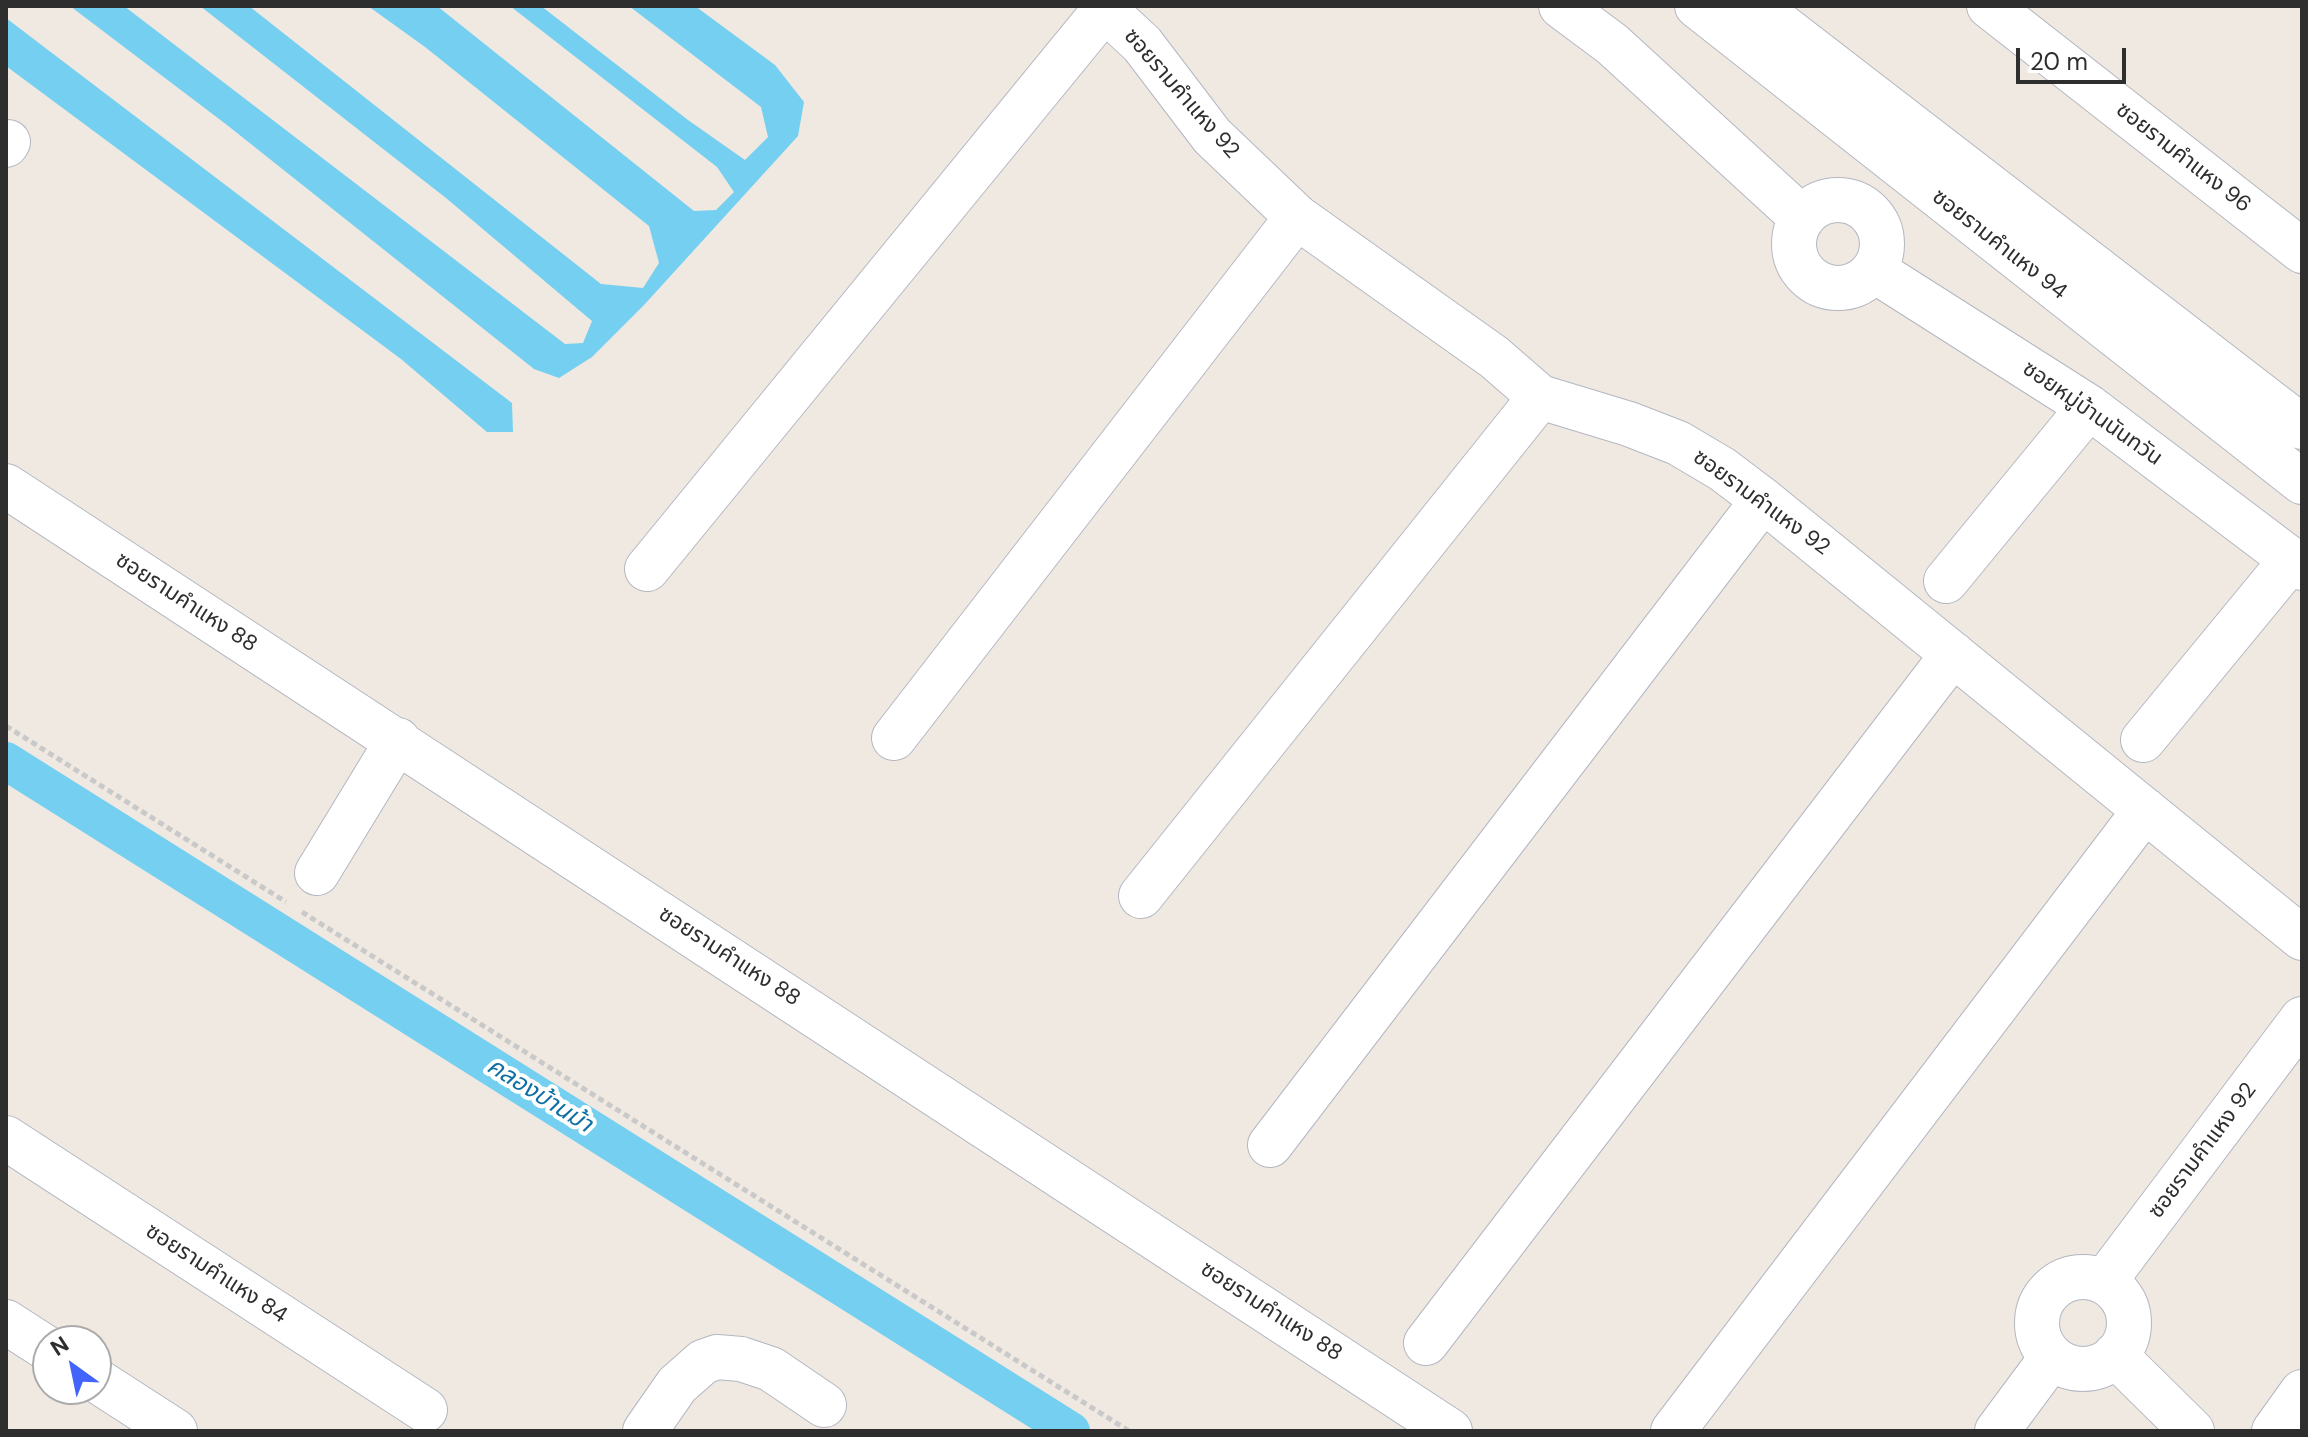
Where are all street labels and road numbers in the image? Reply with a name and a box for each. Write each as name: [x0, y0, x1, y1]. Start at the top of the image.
street label: ซอยรามคําแหง 92: [1118, 24, 1244, 164]
street label: ซอยรามคําแหง 96: [2110, 97, 2256, 219]
street label: ซอยรามคําแหง 94: [1926, 184, 2072, 306]
street label: ซอยหมู่บ้านนันทวัน: [2017, 356, 2167, 472]
street label: ซอยรามคําแหง 92: [1687, 444, 1835, 562]
street label: ซอยรามคำแหง 88: [110, 547, 262, 659]
street label: ซอยรามคำแหง 88: [653, 901, 805, 1013]
street label: ซอยรามคําแหง 92: [2143, 1078, 2263, 1224]
street label: ซอยรามคำแหง 84: [140, 1218, 292, 1330]
street label: ซอยรามคำแหง 88: [1195, 1256, 1347, 1368]

